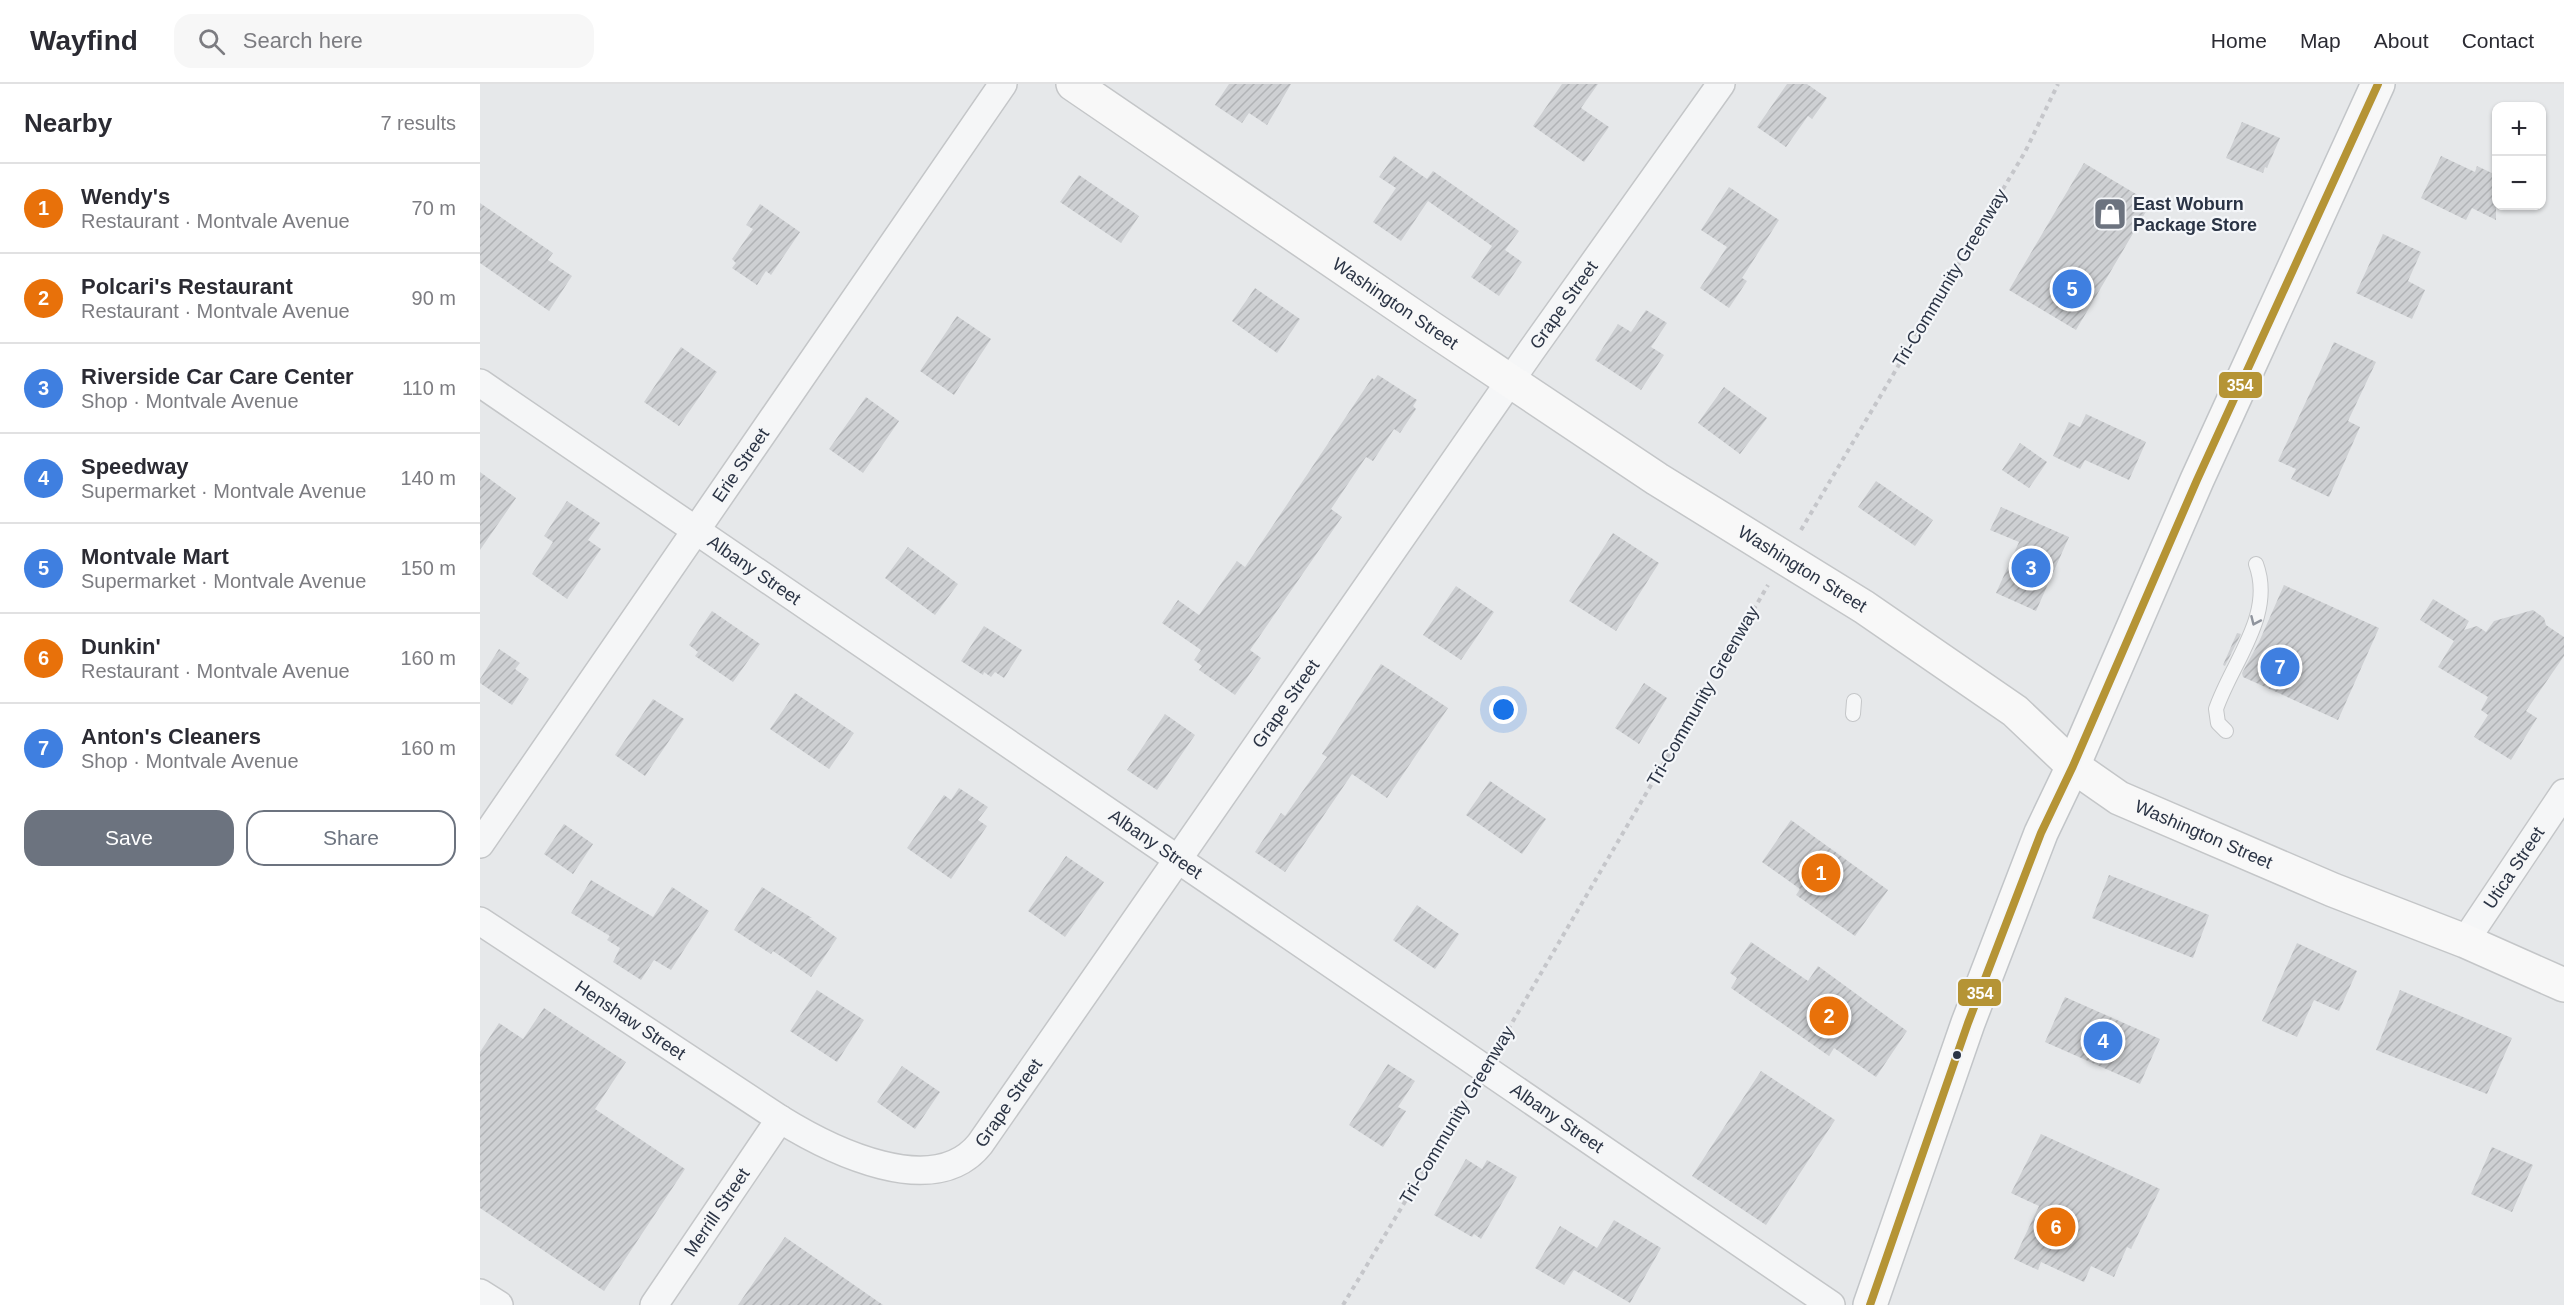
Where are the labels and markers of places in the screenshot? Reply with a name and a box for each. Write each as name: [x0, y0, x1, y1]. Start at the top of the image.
place label: East Woburn Package Store: [2133, 194, 2257, 235]
shop icon: East Woburn Package Store: [2092, 196, 2128, 232]
pin: 5: [2052, 266, 2092, 312]
pin: 3: [2012, 546, 2050, 590]
pin: 7: [2260, 644, 2300, 690]
pin: 1: [1802, 850, 1840, 896]
pin: 2: [1810, 994, 1848, 1038]
pin: 4: [2084, 1018, 2122, 1064]
unlabelled marker: [1951, 1049, 1963, 1061]
pin: 6: [2036, 1204, 2076, 1250]

